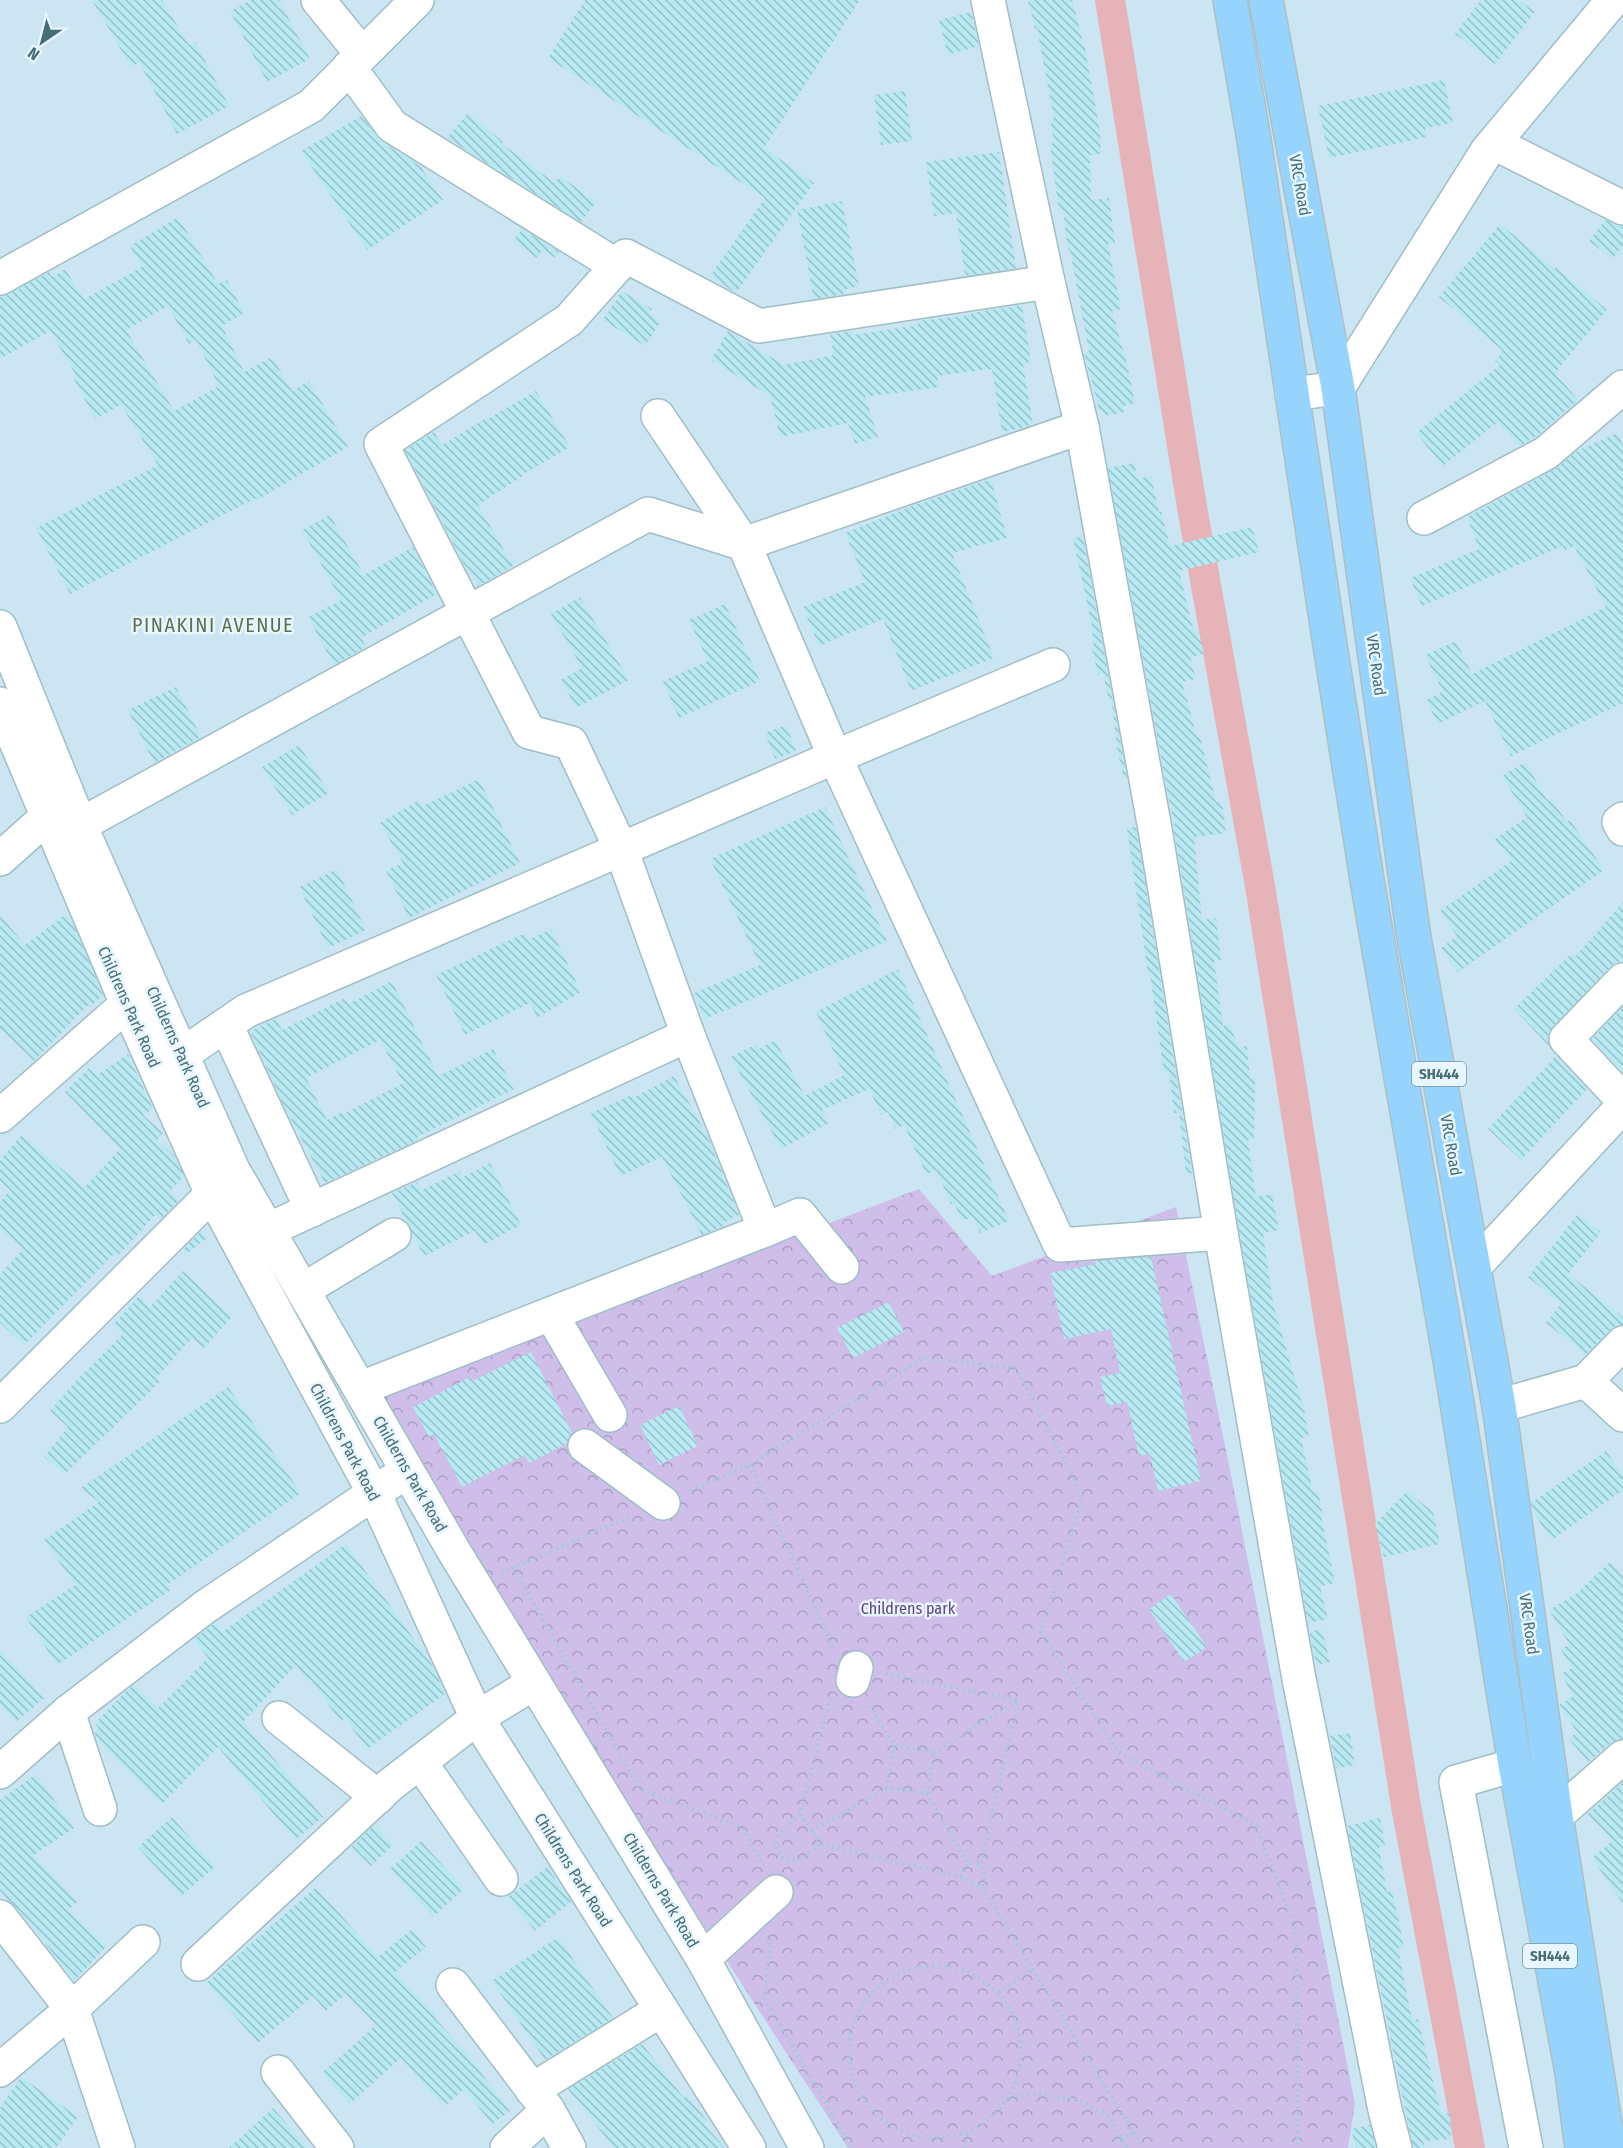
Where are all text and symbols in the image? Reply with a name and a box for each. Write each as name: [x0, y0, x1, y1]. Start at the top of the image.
north arrow: [12, 12, 72, 72]
text: N: [24, 43, 43, 64]
street label: VRC Road: [1285, 153, 1315, 217]
district label: PINAKINI AVENUE: [132, 613, 294, 637]
street label: VRC Road: [1362, 633, 1390, 697]
street label: Childrens Park Road: [94, 943, 164, 1071]
street label: Childerns Park Road: [143, 983, 213, 1111]
road number: SH444: [1412, 1062, 1466, 1086]
street label: VRC Road: [1436, 1113, 1466, 1177]
street label: Childrens Park Road: [306, 1380, 384, 1504]
street label: Childerns Park Road: [369, 1413, 451, 1535]
street label: VRC Road: [1515, 1592, 1543, 1656]
park label: Childrens park: [861, 1599, 956, 1618]
street label: Childrens Park Road: [530, 1810, 616, 1930]
street label: Childerns Park Road: [619, 1829, 703, 1951]
road number: SH444: [1523, 1944, 1577, 1968]

